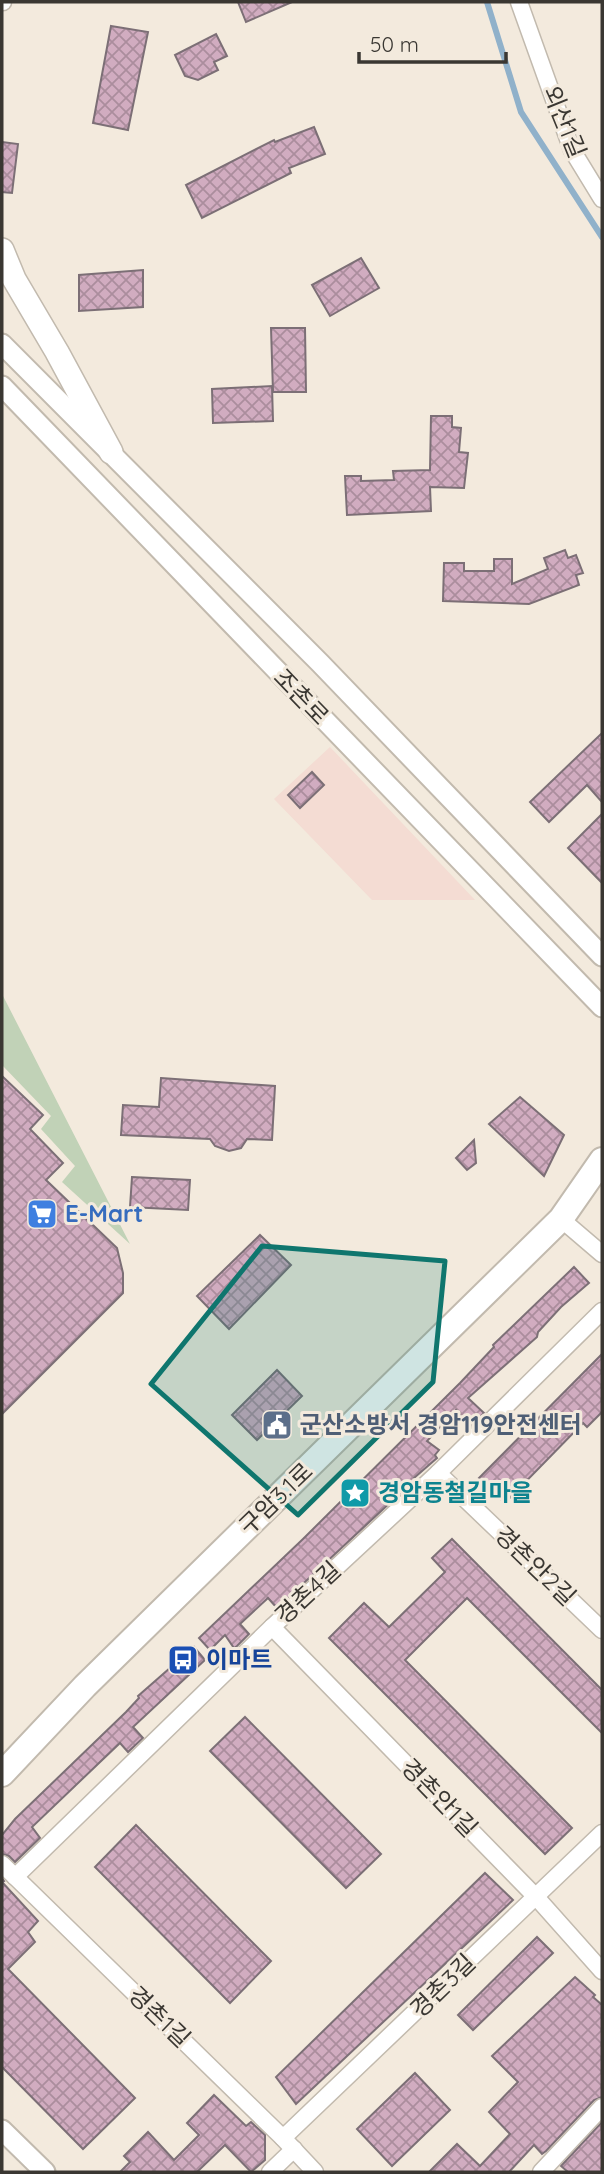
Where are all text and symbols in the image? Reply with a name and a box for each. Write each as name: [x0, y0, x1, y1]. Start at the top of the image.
scale bar: [359, 21, 506, 65]
text: 50 m: [370, 31, 419, 57]
street label: 외산1길: [537, 81, 593, 162]
street label: 조촌로: [268, 662, 336, 731]
supermarket icon: E-Mart: [25, 1197, 59, 1231]
place label: E-Mart: [65, 1198, 143, 1228]
public building icon: 군산소방서 경암119안전센터: [260, 1408, 294, 1442]
place label: 군산소방서 경암119안전센터: [300, 1409, 582, 1439]
street label: 구암3.1로: [232, 1456, 318, 1541]
place icon: 경암동철길마을: [338, 1476, 372, 1510]
place label: 경암동철길마을: [378, 1477, 533, 1507]
street label: 경촌안2길: [489, 1519, 583, 1611]
street label: 경촌4길: [268, 1554, 346, 1630]
bus stop icon: 이마트: [166, 1643, 200, 1677]
place label: 이마트: [206, 1644, 272, 1674]
street label: 경촌안1길: [395, 1752, 484, 1843]
street label: 경촌3길: [404, 1947, 481, 2023]
street label: 경촌1길: [122, 1979, 197, 2053]

